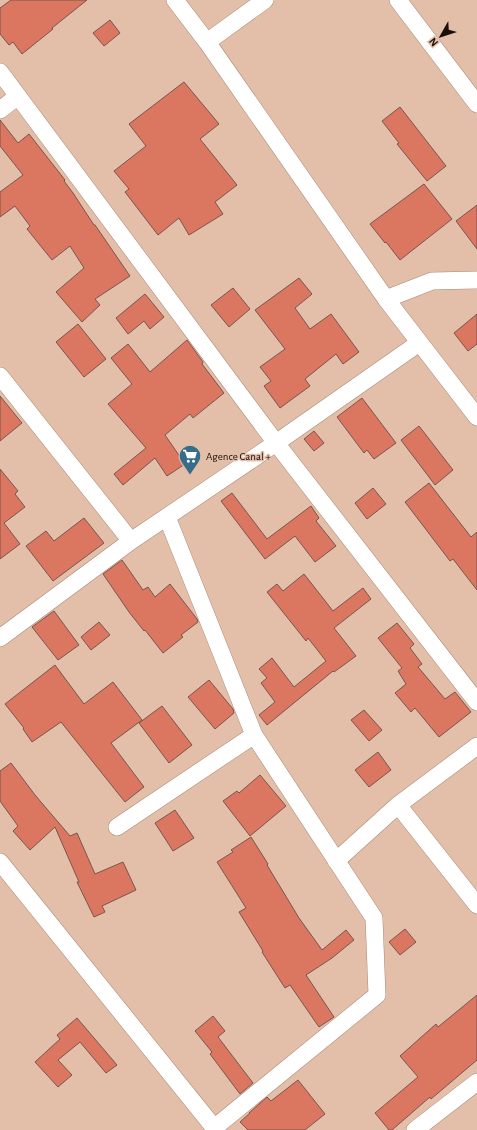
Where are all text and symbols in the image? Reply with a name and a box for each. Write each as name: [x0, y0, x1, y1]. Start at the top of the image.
north arrow: [421, 16, 461, 56]
text: N: [427, 36, 440, 48]
supermarket icon: Agence Canal +: [177, 443, 203, 476]
place label: Agence Canal +: [206, 451, 271, 462]

